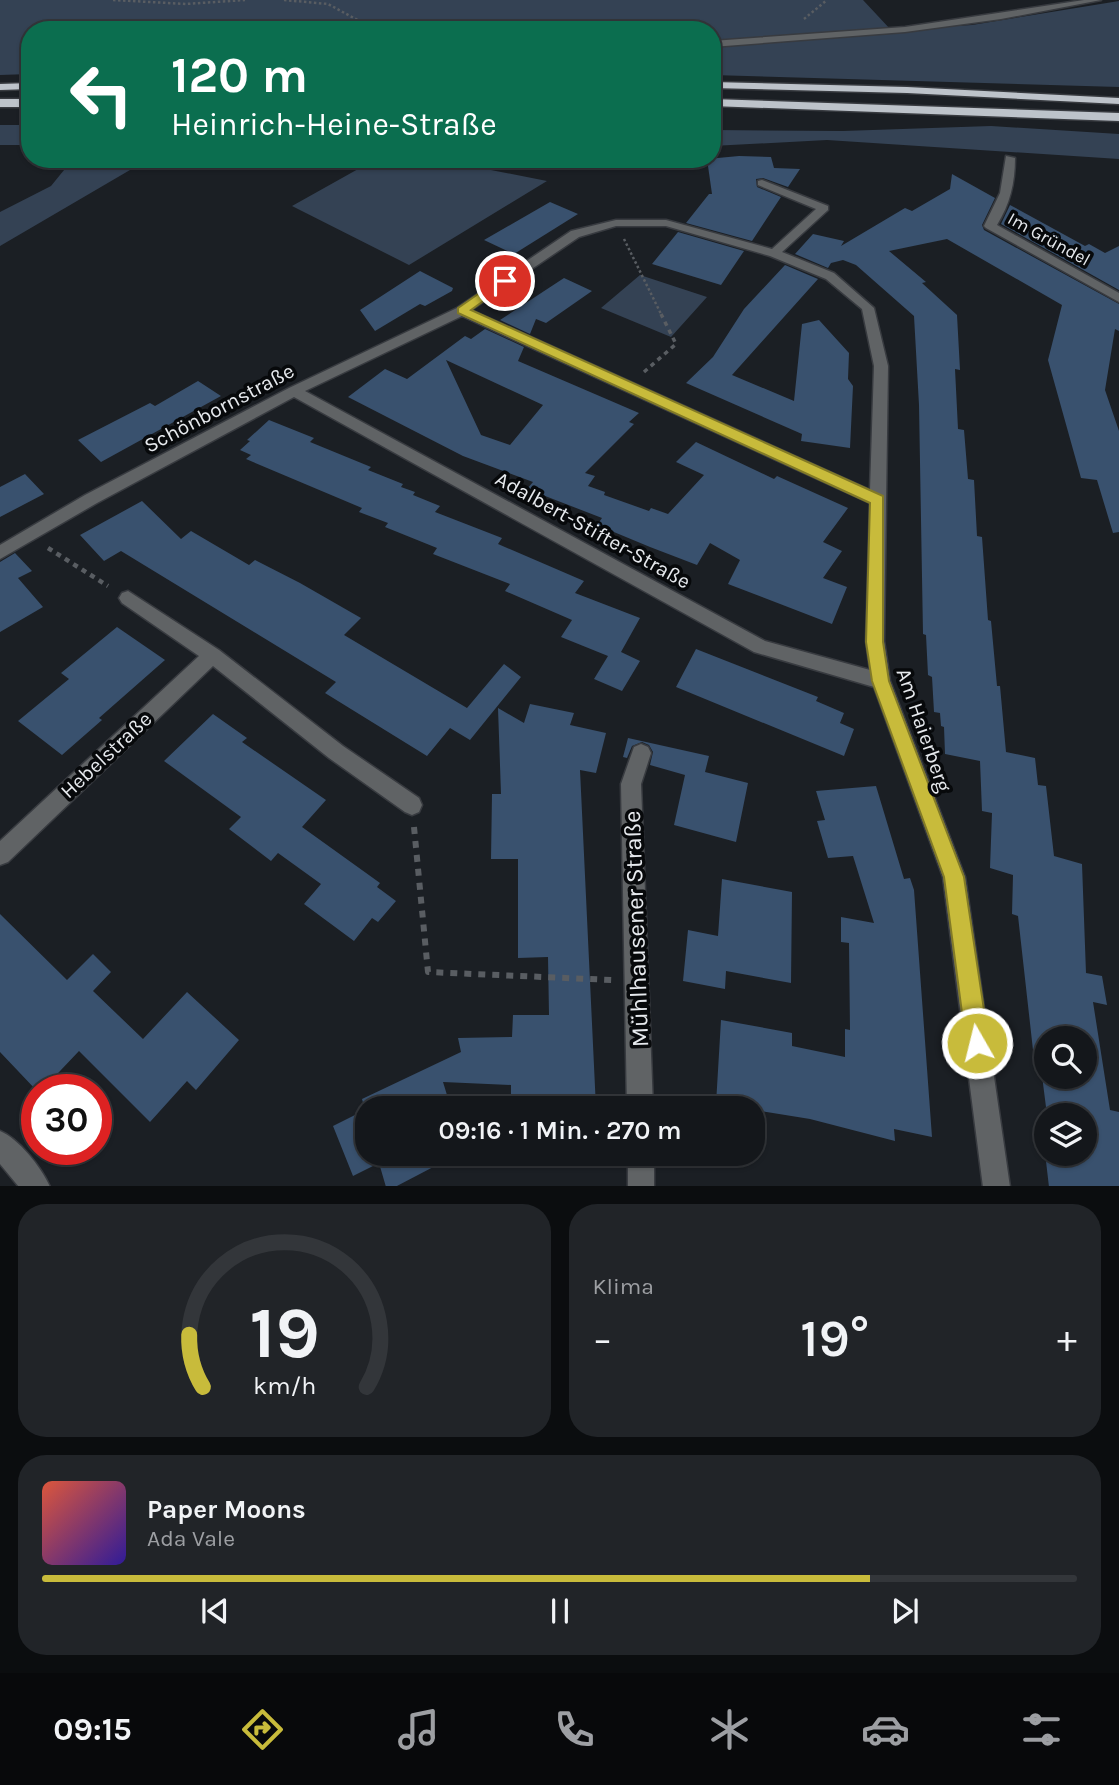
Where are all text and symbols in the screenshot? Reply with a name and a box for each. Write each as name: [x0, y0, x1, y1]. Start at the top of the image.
text: 120 m: [171, 47, 308, 104]
icon: left: [56, 49, 147, 140]
text: Heinrich-Heine-Straße: [171, 106, 497, 143]
street label: Im Gründel: [1004, 207, 1094, 271]
pin: [475, 251, 535, 311]
icon: arrive: [486, 262, 524, 300]
street label: Schönbornstraße: [140, 358, 298, 458]
street label: Adalbert-Stifter-Straße: [491, 466, 695, 594]
street label: Am Haierberg: [892, 665, 956, 795]
street label: Hebelstraße: [56, 707, 156, 803]
street label: Mühlhausener Straße: [618, 810, 654, 1048]
position arrow: [940, 1006, 1014, 1080]
map controls: [1034, 1026, 1097, 1166]
button: search: [1034, 1026, 1097, 1089]
speed limit sign: 30: [21, 1074, 112, 1165]
button: layers: [1034, 1103, 1097, 1166]
text: 09:16 · 1 Min. · 270 m: [438, 1115, 682, 1146]
text: Klima: [593, 1273, 654, 1300]
text: 19: [249, 1290, 319, 1375]
text: 19°: [800, 1308, 869, 1369]
text: −: [593, 1317, 612, 1362]
text: +: [1057, 1317, 1077, 1362]
text: km/h: [253, 1370, 316, 1399]
text: Paper Moons: [147, 1494, 306, 1525]
text: Ada Vale: [147, 1525, 235, 1552]
icon: previous: [196, 1592, 234, 1630]
icon: pause: [541, 1592, 579, 1630]
icon: next: [886, 1592, 924, 1630]
icon: directions: [238, 1705, 287, 1754]
icon: music: [394, 1705, 443, 1754]
icon: phone: [550, 1705, 599, 1754]
icon: climate: [705, 1705, 754, 1754]
icon: car: [861, 1705, 910, 1754]
icon: filters: [1017, 1705, 1066, 1754]
text: 09:15: [53, 1711, 132, 1748]

